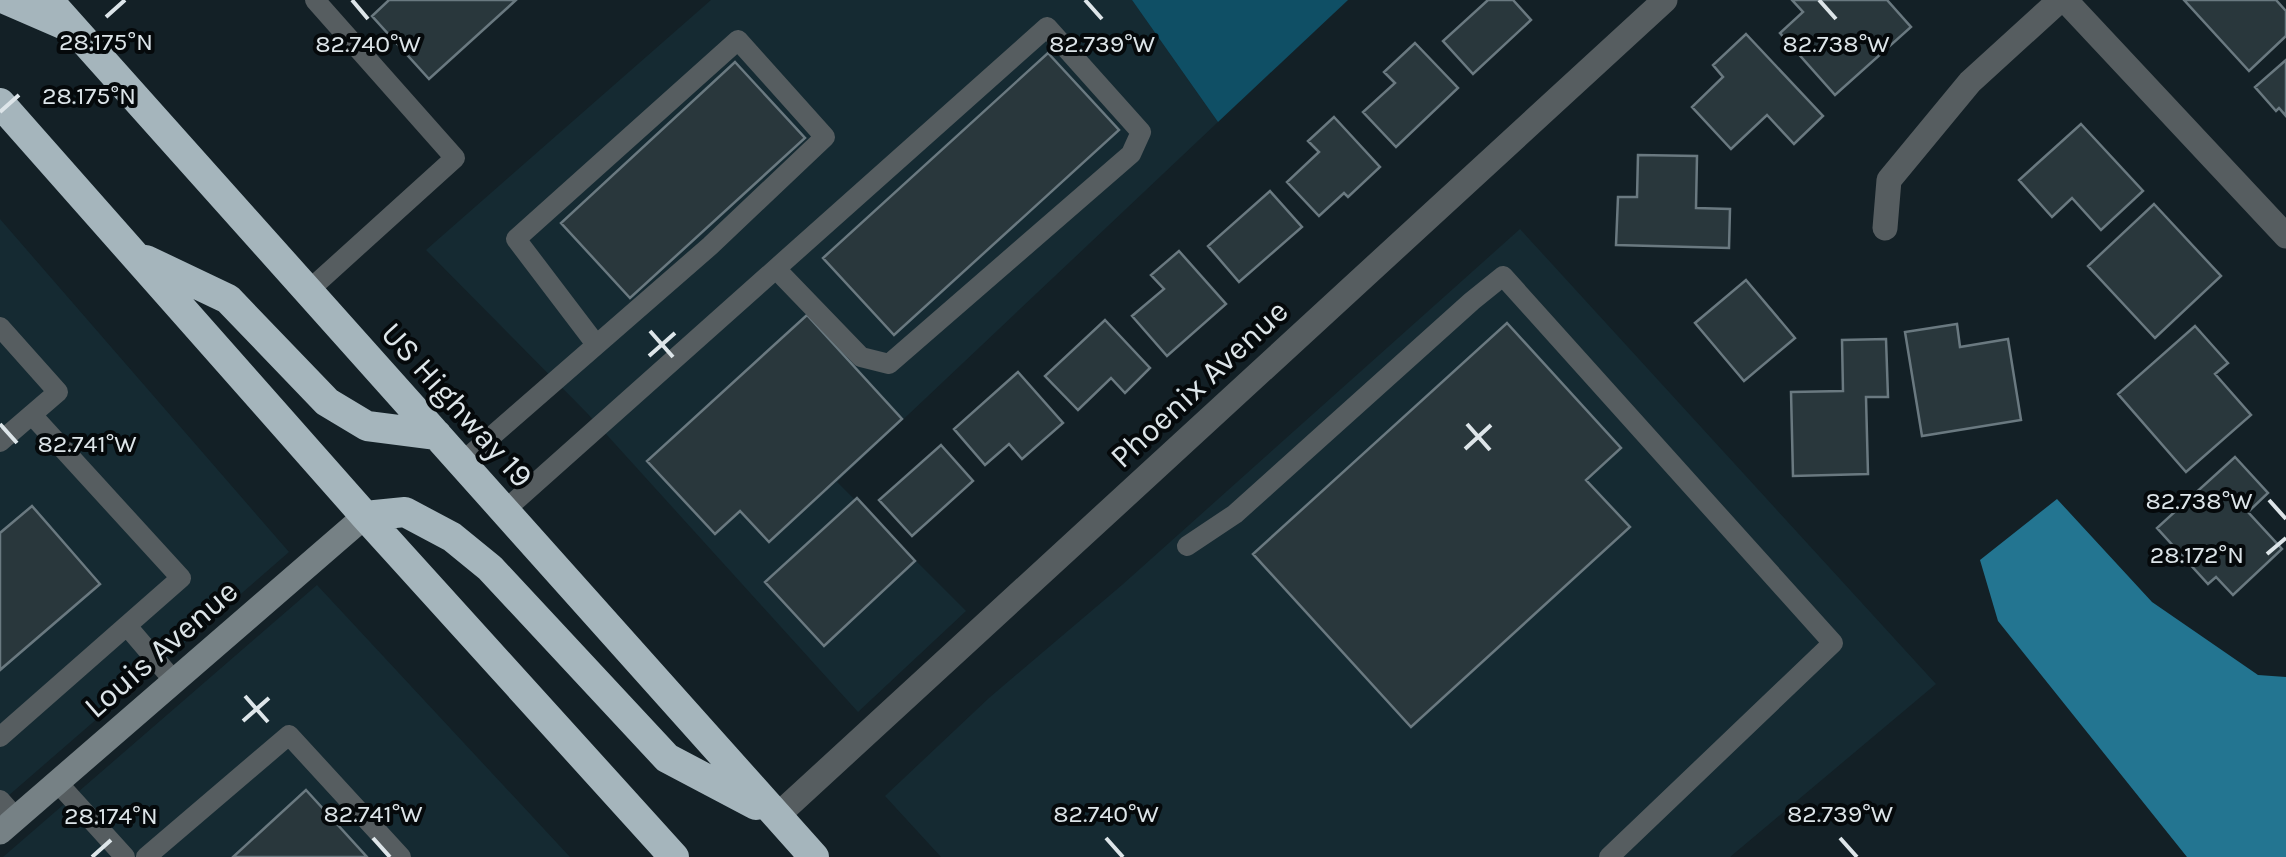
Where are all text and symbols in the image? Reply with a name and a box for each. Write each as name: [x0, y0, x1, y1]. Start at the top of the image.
text: 28.175°N: [59, 27, 153, 56]
text: 82.740°W: [315, 29, 421, 58]
text: 82.739°W: [1049, 29, 1155, 58]
text: 82.738°W: [1782, 29, 1890, 58]
text: 28.175°N: [42, 81, 136, 110]
street label: Phoenix Avenue: [1103, 292, 1295, 476]
street label: US Highway 19: [373, 315, 541, 495]
text: 82.741°W: [37, 429, 137, 458]
text: 82.738°W: [2145, 486, 2253, 515]
text: 28.172°N: [2150, 540, 2244, 569]
street label: Louis Avenue: [77, 572, 245, 726]
text: 82.741°W: [323, 799, 423, 828]
text: 82.740°W: [1053, 799, 1159, 828]
text: 82.739°W: [1787, 799, 1893, 828]
text: 28.174°N: [64, 801, 158, 830]

